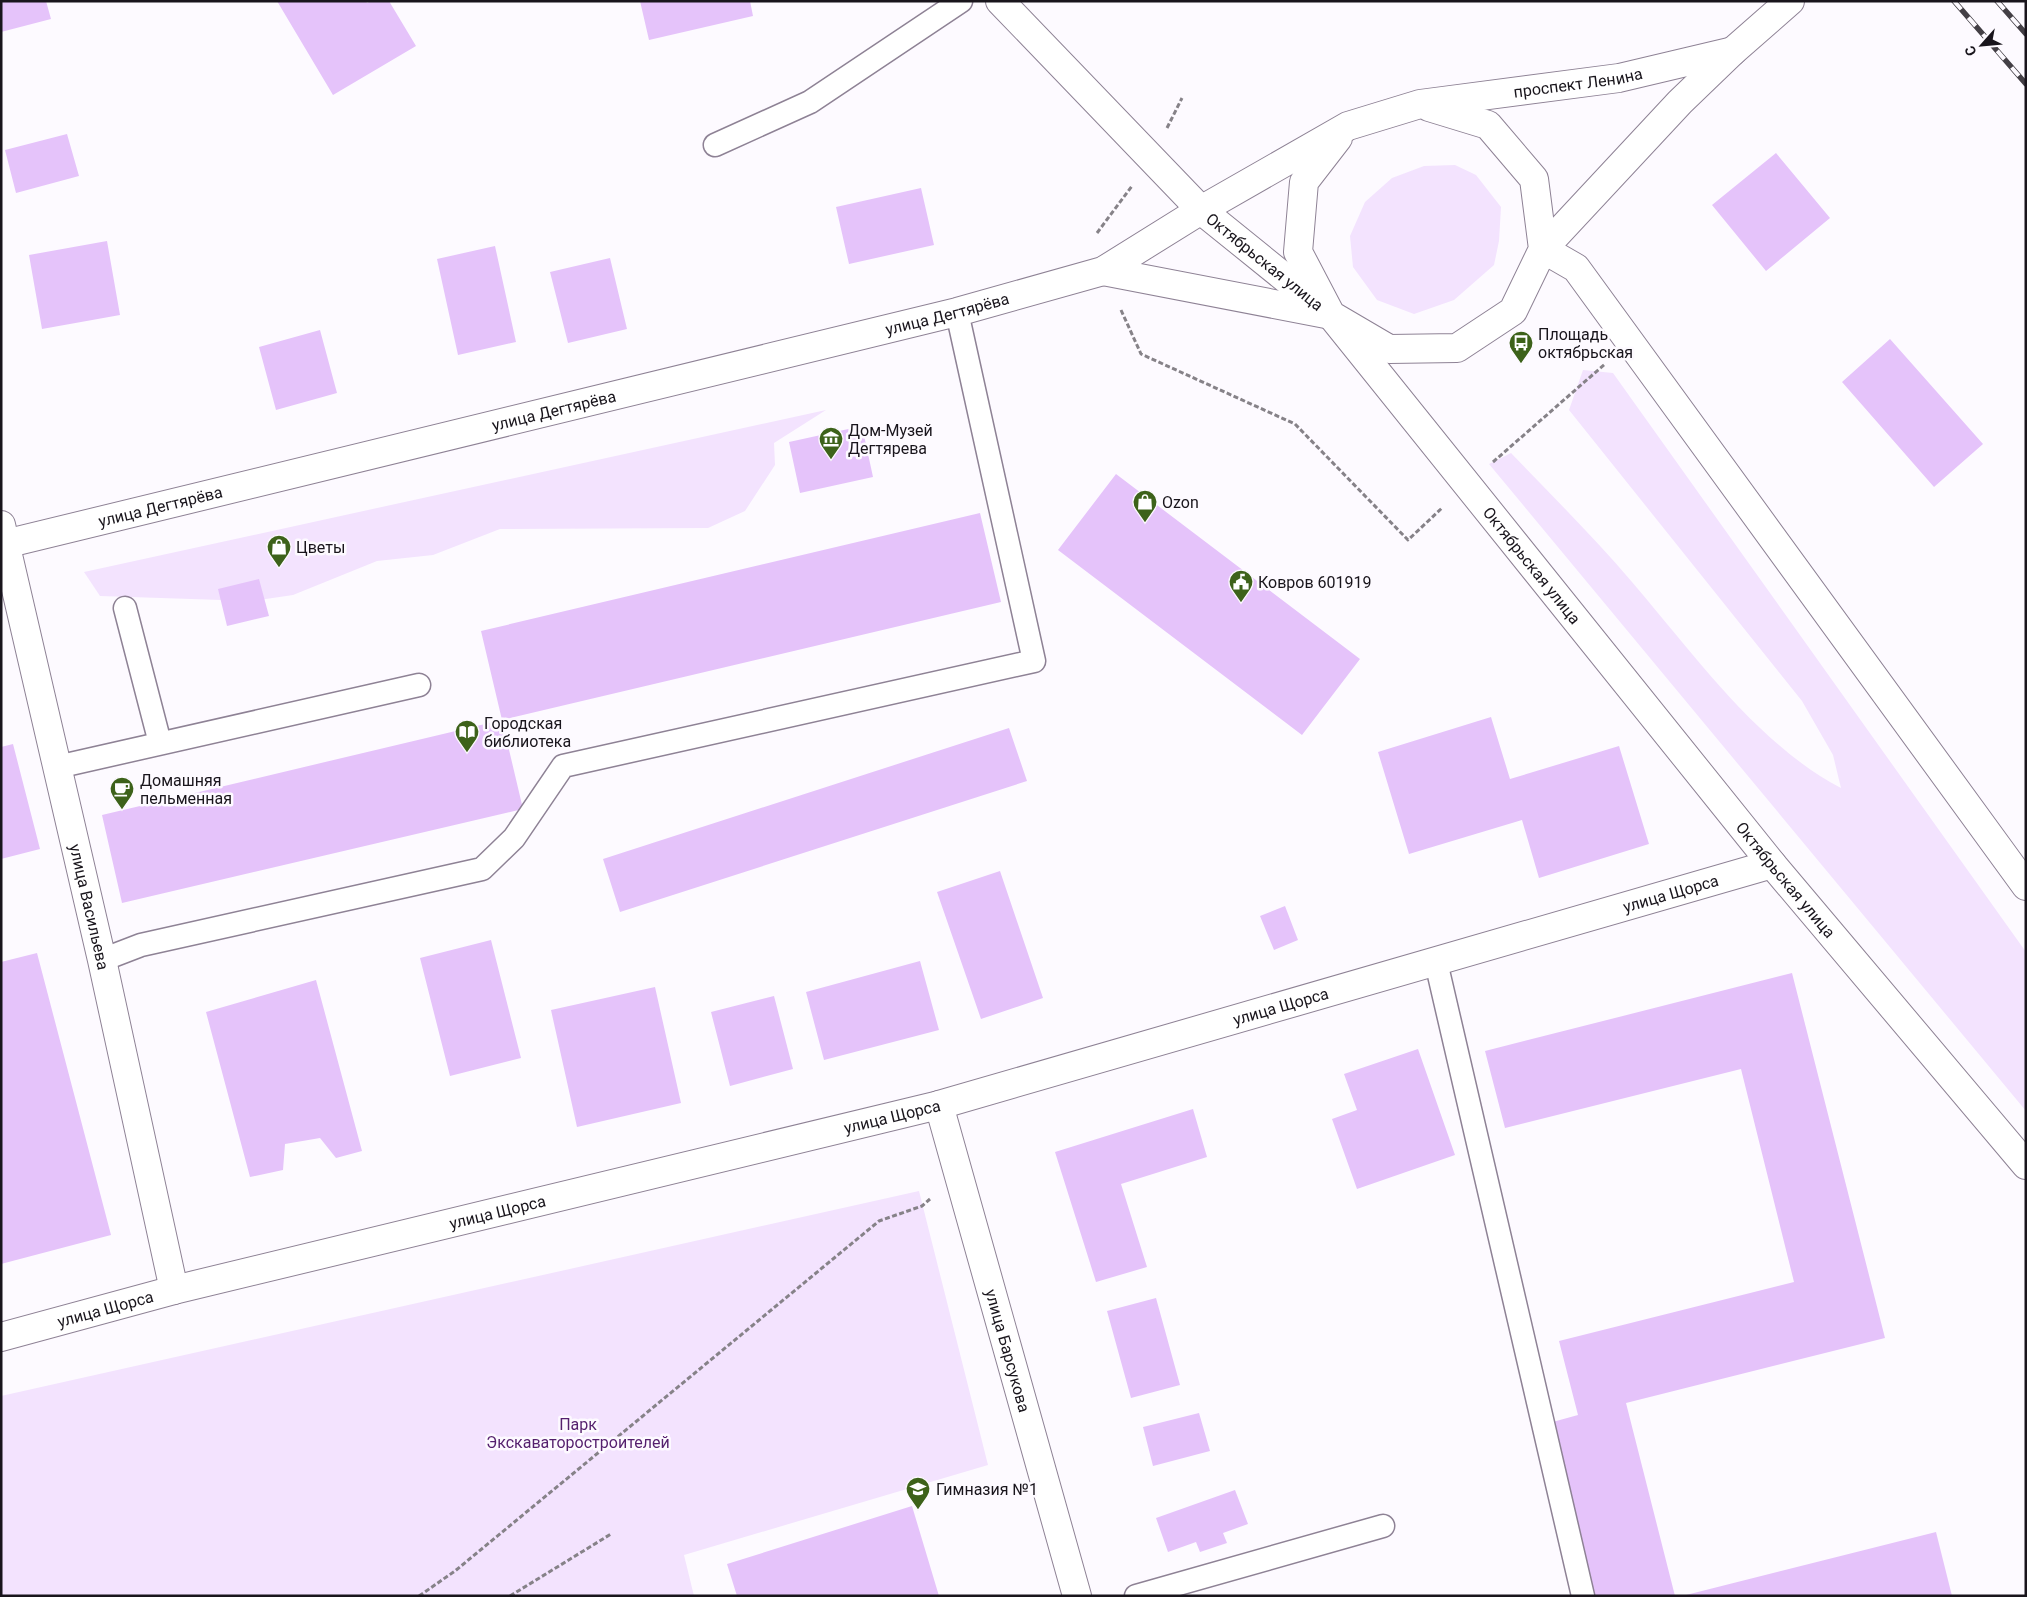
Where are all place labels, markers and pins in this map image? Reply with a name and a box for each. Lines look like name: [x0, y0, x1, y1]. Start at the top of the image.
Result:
place label: Площадь октябрьская: [1538, 325, 1633, 362]
bus stop icon: Площадь октябрьская: [1508, 330, 1534, 364]
place label: Дом-Музей Дегтярева: [848, 421, 933, 458]
museum icon: Дом-Музей Дегтярева: [818, 426, 844, 460]
shop icon: Ozon: [1132, 489, 1158, 523]
place label: Ozon: [1162, 493, 1199, 512]
shop icon: Цветы: [266, 534, 292, 568]
place label: Цветы: [296, 538, 345, 557]
public building icon: Ковров 601919: [1228, 569, 1254, 603]
place label: Ковров 601919: [1258, 573, 1372, 592]
place label: Городская библиотека: [484, 714, 571, 751]
library icon: Городская библиотека: [454, 719, 480, 753]
place label: Домашняя пельменная: [140, 771, 232, 808]
cafe icon: Домашняя пельменная: [109, 776, 135, 810]
school or university icon: Гимназия №1: [905, 1476, 931, 1510]
place label: Гимназия №1: [936, 1480, 1038, 1499]

